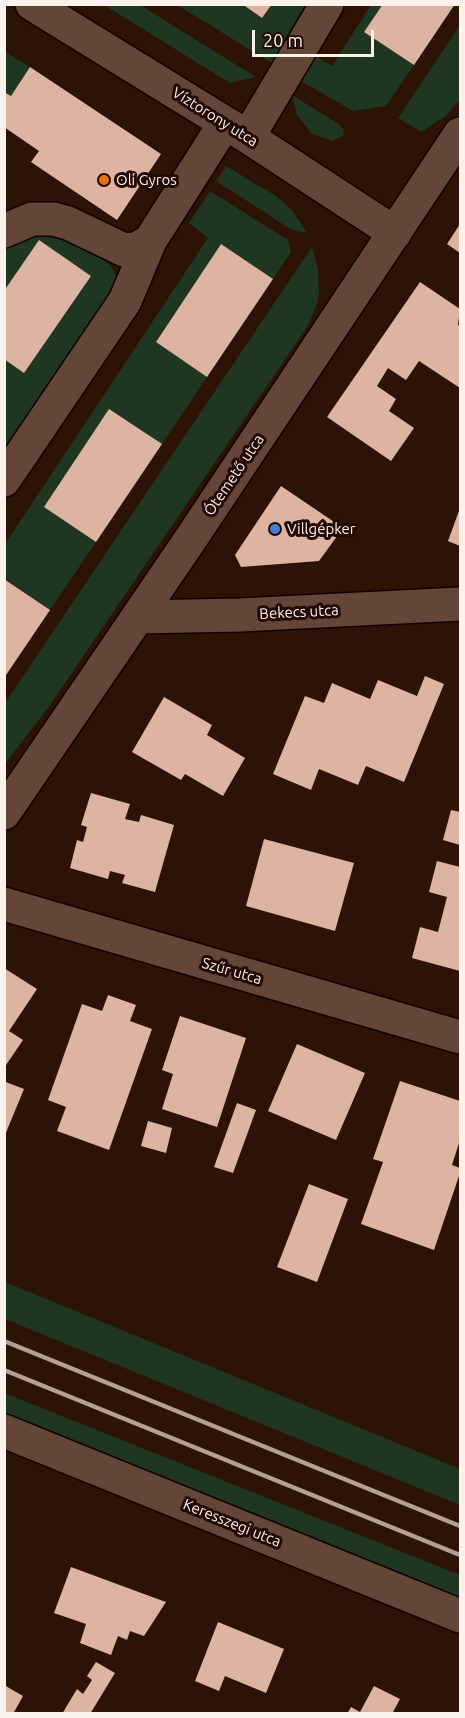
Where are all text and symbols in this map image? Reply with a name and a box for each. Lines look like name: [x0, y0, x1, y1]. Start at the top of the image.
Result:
scale bar: [255, 18, 376, 56]
text: 20 m: [263, 30, 303, 50]
street label: Víztorony utca: [169, 83, 261, 151]
place label: Oli Gyros: [116, 171, 177, 189]
marker: Oli Gyros: [97, 173, 111, 187]
street label: Ótemető utca: [200, 431, 268, 519]
place label: Villgépker: [287, 520, 355, 538]
marker: Villgépker: [268, 522, 282, 536]
street label: Bekecs utca: [259, 601, 339, 623]
street label: Szűr utca: [200, 954, 264, 988]
street label: Keresszegi utca: [180, 1495, 284, 1551]

